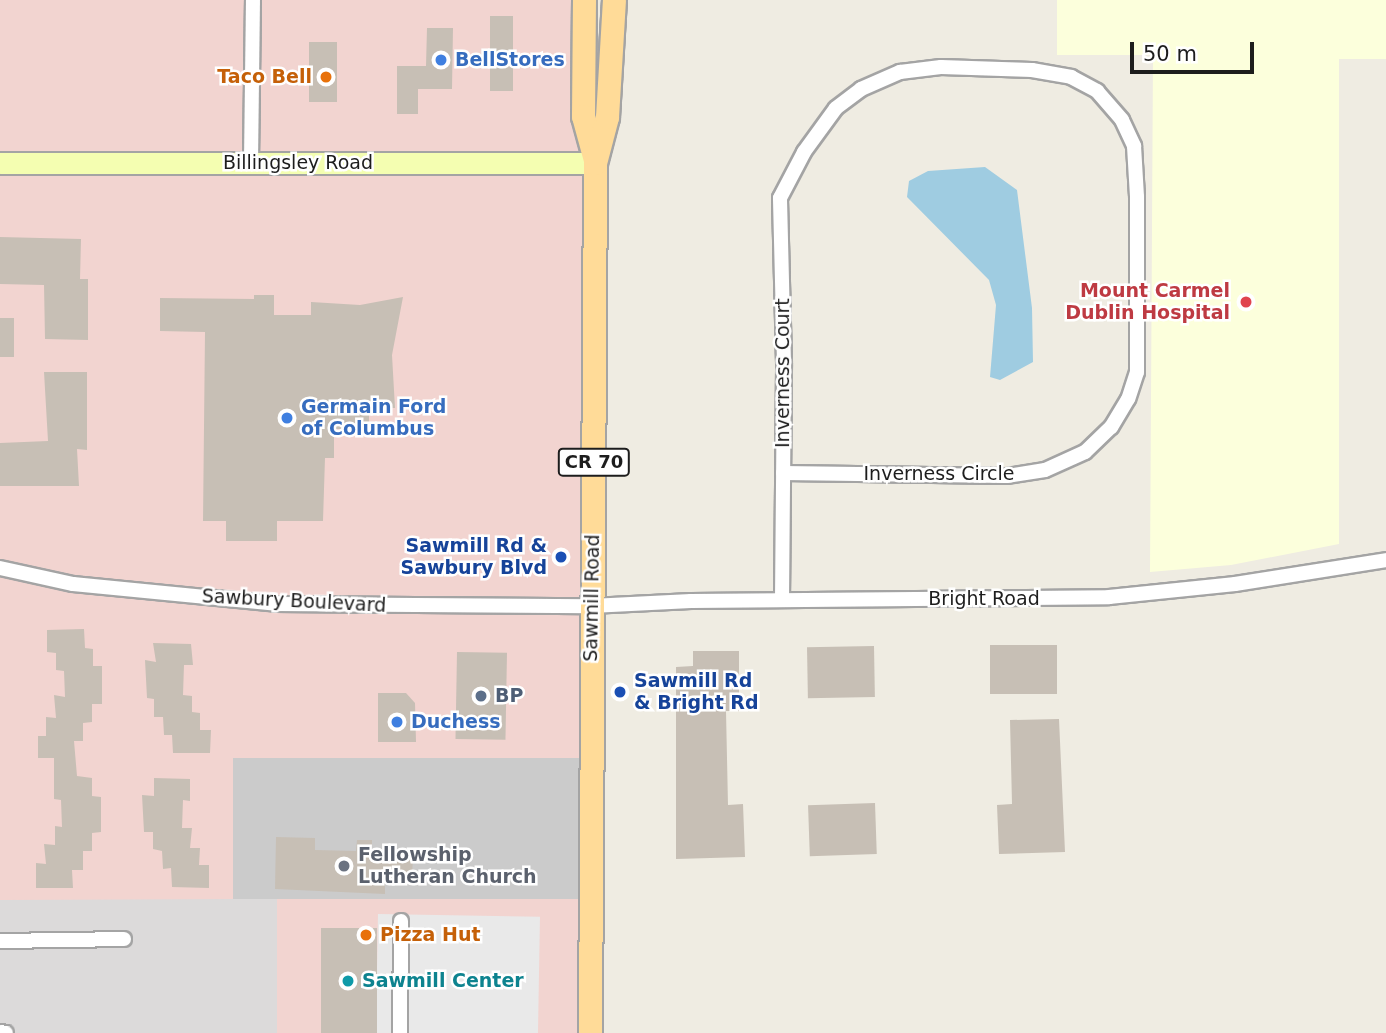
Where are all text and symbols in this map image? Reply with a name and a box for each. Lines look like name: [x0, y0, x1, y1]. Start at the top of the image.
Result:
scale bar: [1134, 28, 1258, 72]
text: 50 m: [1143, 42, 1197, 66]
place label: BellStores: [455, 49, 565, 71]
marker: BellStores: [433, 52, 449, 68]
place label: Taco Bell: [217, 66, 312, 88]
marker: Taco Bell: [318, 69, 334, 85]
street label: Billingsley Road: [223, 152, 373, 174]
place label: Mount Carmel Dublin Hospital: [1065, 280, 1230, 324]
marker: Mount Carmel Dublin Hospital: [1236, 292, 1256, 312]
street label: Inverness Court: [772, 298, 794, 448]
place label: Germain Ford of Columbus: [301, 396, 446, 440]
marker: Germain Ford of Columbus: [279, 410, 295, 426]
road number: CR 70: [557, 448, 631, 476]
street label: Inverness Circle: [864, 463, 1014, 485]
street label: Sawmill Road: [579, 534, 605, 662]
place label: Sawmill Rd & Sawbury Blvd: [400, 535, 547, 579]
marker: Sawmill Rd & Sawbury Blvd: [553, 549, 569, 565]
street label: Sawbury Boulevard: [201, 585, 387, 617]
street label: Bright Road: [928, 588, 1040, 610]
place label: Sawmill Rd & Bright Rd: [634, 670, 759, 714]
marker: Sawmill Rd & Bright Rd: [612, 684, 628, 700]
place label: BP: [495, 685, 523, 707]
marker: BP: [473, 688, 489, 704]
place label: Duchess: [411, 711, 501, 733]
marker: Duchess: [389, 714, 405, 730]
place label: Fellowship Lutheran Church: [358, 844, 537, 888]
marker: Fellowship Lutheran Church: [336, 858, 352, 874]
place label: Pizza Hut: [380, 924, 481, 946]
marker: Pizza Hut: [358, 927, 374, 943]
place label: Sawmill Center: [362, 970, 524, 992]
marker: Sawmill Center: [340, 973, 356, 989]

